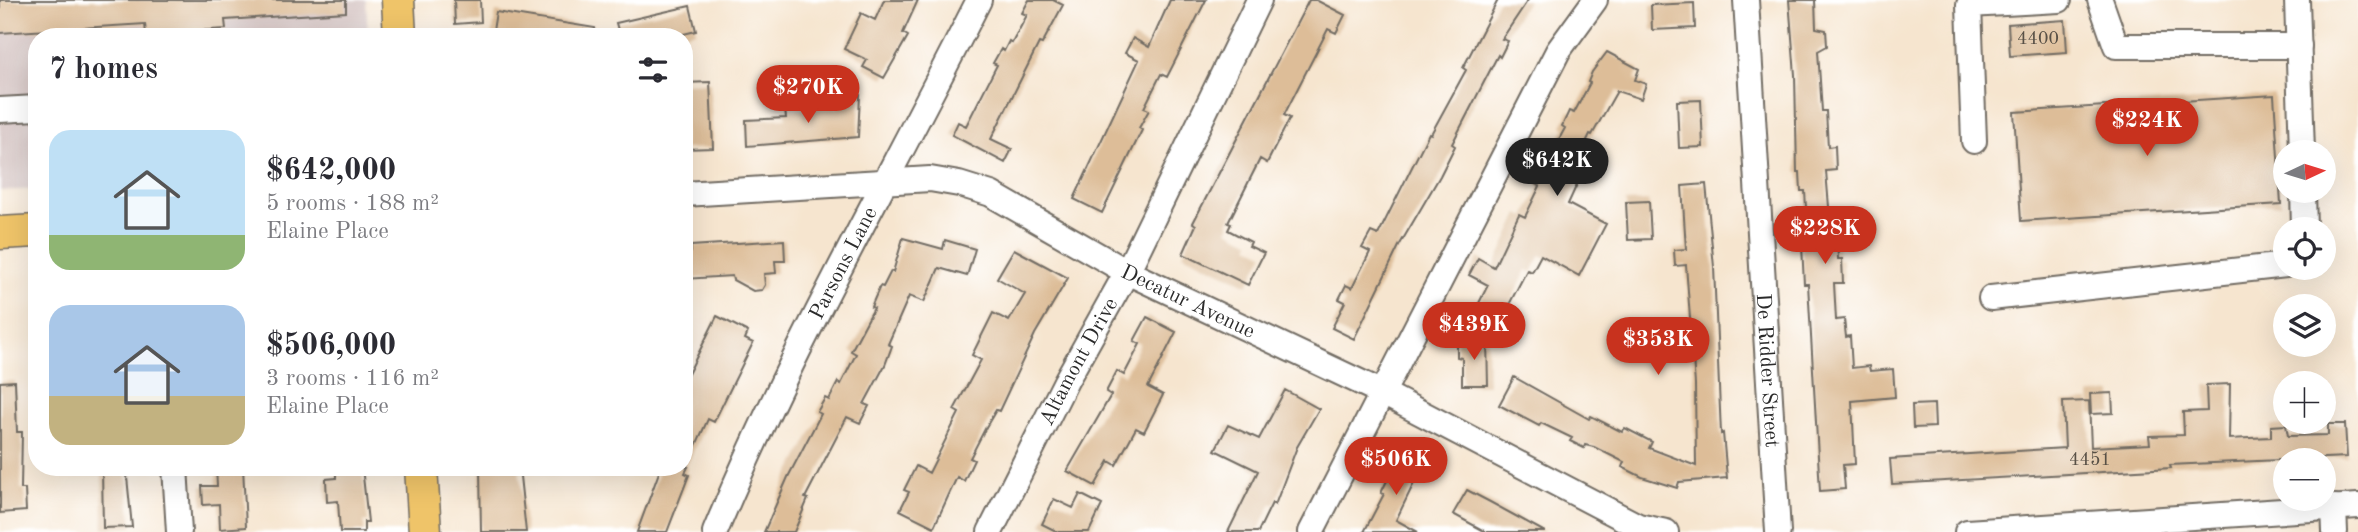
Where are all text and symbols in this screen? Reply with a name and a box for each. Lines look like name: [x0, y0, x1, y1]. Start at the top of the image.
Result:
house number: 4400: [2017, 30, 2059, 48]
icon: filters: [634, 51, 672, 89]
text: 7 homes: [49, 55, 158, 85]
pin: $270K: [759, 66, 857, 125]
text: $270K: [772, 76, 844, 99]
pin: $224K: [2098, 99, 2196, 158]
text: $224K: [2111, 109, 2183, 132]
pin: $642K: [1508, 138, 1606, 198]
north arrow: [2273, 140, 2336, 203]
map controls: [2273, 140, 2336, 511]
text: $642K: [1521, 149, 1593, 172]
text: $642,000: [266, 156, 396, 186]
icon: home: [105, 158, 189, 242]
text: 5 rooms · 188 m²: [266, 192, 439, 215]
street label: Parsons Lane: [806, 204, 882, 323]
pin: $228K: [1776, 206, 1874, 266]
text: $228K: [1789, 217, 1861, 240]
button: locate: [2273, 217, 2336, 280]
text: Elaine Place: [266, 220, 389, 243]
street label: Decatur Avenue: [1117, 262, 1258, 343]
street label: De Ridder Street: [1752, 293, 1782, 448]
button: layers: [2273, 294, 2336, 357]
street label: Altamont Drive: [1036, 295, 1122, 429]
pin: $439K: [1425, 302, 1523, 362]
text: $439K: [1438, 313, 1510, 336]
pin: $353K: [1609, 318, 1707, 377]
text: $353K: [1622, 328, 1694, 351]
text: $506,000: [266, 331, 396, 361]
icon: home: [105, 333, 189, 417]
text: 3 rooms · 116 m²: [266, 367, 439, 390]
button: +: [2273, 371, 2336, 434]
text: Elaine Place: [266, 395, 389, 418]
pin: $506K: [1347, 438, 1445, 497]
text: $506K: [1360, 448, 1432, 471]
button: −: [2273, 448, 2336, 511]
house number: 4451: [2069, 451, 2111, 469]

